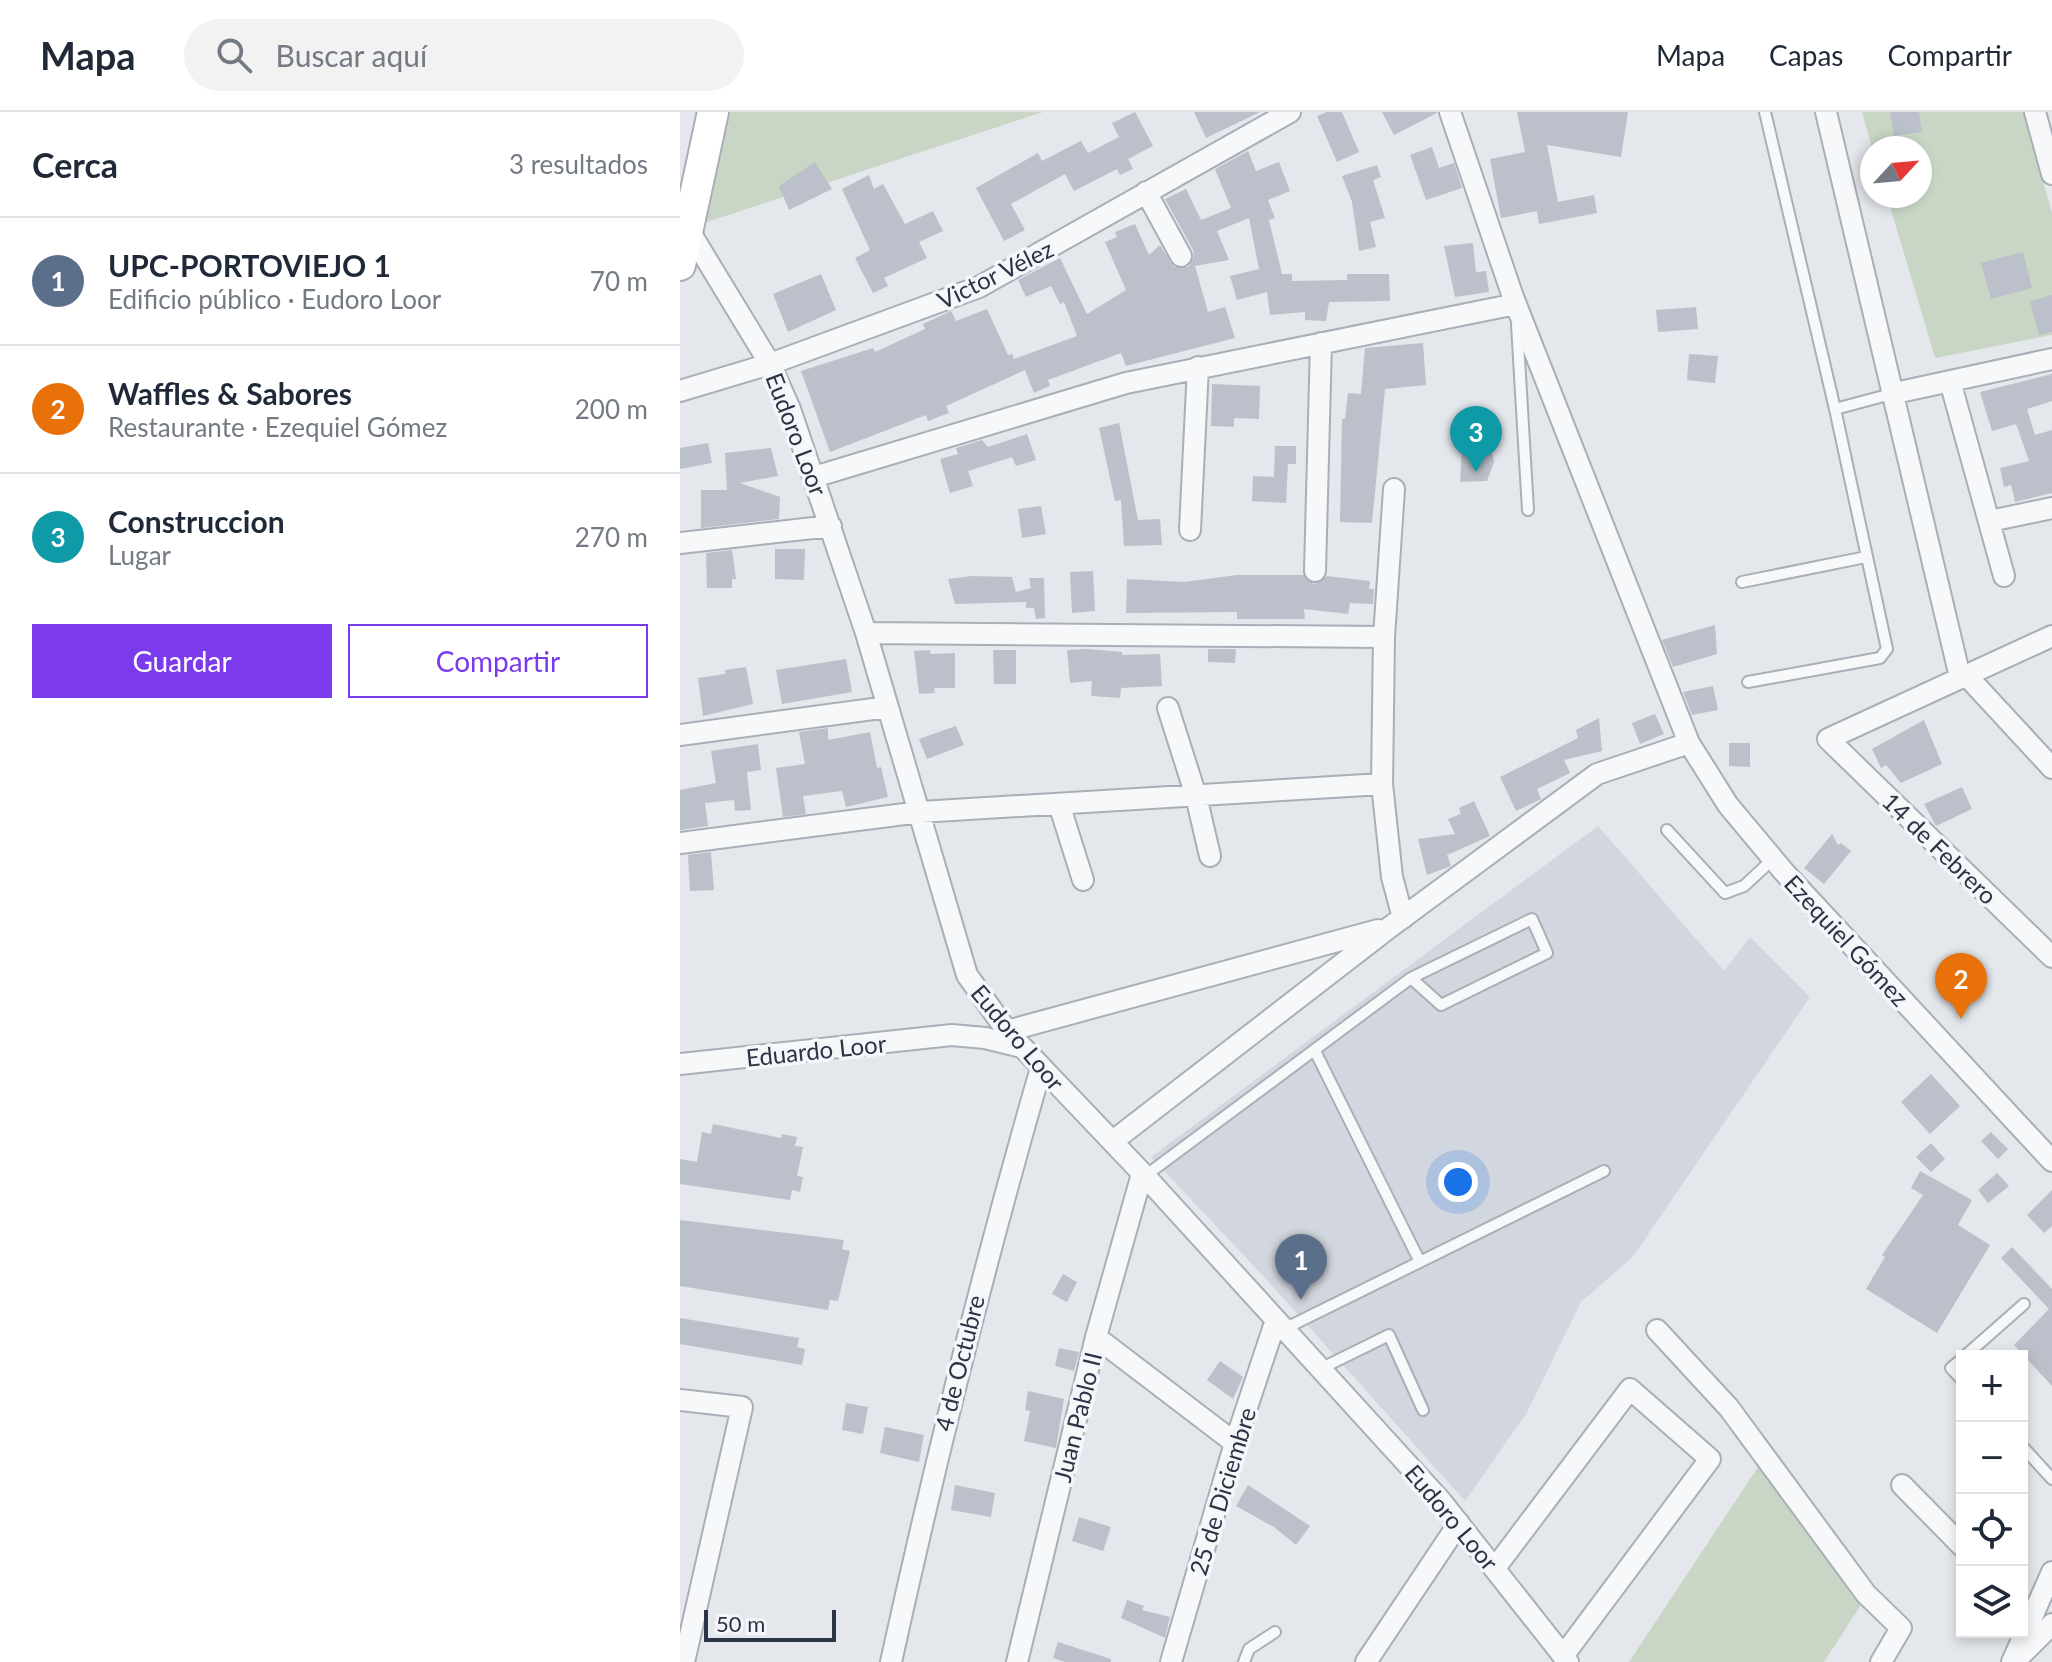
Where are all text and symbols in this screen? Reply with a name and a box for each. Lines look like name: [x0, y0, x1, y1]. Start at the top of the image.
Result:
search box: [184, 19, 744, 91]
text: Mapa: [40, 32, 136, 78]
icon: search: [212, 33, 256, 77]
text: Buscar aquí: [276, 37, 427, 73]
text: Mapa: [1656, 38, 1725, 72]
text: Capas: [1769, 38, 1843, 72]
text: Compartir: [1887, 38, 2012, 72]
north arrow: [1860, 136, 1932, 208]
text: Cerca: [32, 144, 118, 185]
text: 3 resultados: [509, 148, 648, 180]
street label: Victor Vélez: [932, 233, 1058, 315]
text: UPC-PORTOVIEJO 1: [108, 247, 391, 283]
text: 1: [50, 265, 66, 297]
text: 70 m: [590, 265, 648, 297]
text: Edificio público · Eudoro Loor: [108, 283, 441, 315]
street label: Eudoro Loor: [760, 369, 834, 500]
text: Waffles & Sabores: [108, 375, 352, 411]
text: 2: [50, 393, 66, 425]
text: 200 m: [575, 393, 648, 425]
pin: 3: [1450, 406, 1502, 472]
text: Restaurante · Ezequiel Gómez: [108, 411, 447, 443]
text: Construccion: [108, 503, 285, 539]
text: 3: [50, 521, 66, 553]
text: 270 m: [575, 521, 648, 553]
text: Lugar: [108, 539, 171, 571]
button: Guardar: [32, 624, 332, 698]
button: Compartir: [348, 624, 648, 698]
street label: 14 de Febrero: [1877, 786, 2003, 910]
street label: Ezequiel Gómez: [1779, 869, 1915, 1012]
pin: 2: [1935, 953, 1987, 1019]
street label: Eudoro Loor: [965, 978, 1071, 1096]
street label: Eduardo Loor: [744, 1028, 888, 1072]
your location: [1438, 1162, 1478, 1202]
pin: 1: [1275, 1234, 1327, 1300]
street label: 4 de Octubre: [928, 1292, 990, 1434]
street label: Juan Pablo II: [1047, 1349, 1107, 1485]
map controls: [1956, 1350, 2028, 1638]
button: +: [1956, 1350, 2028, 1422]
street label: 25 de Diciembre: [1183, 1404, 1261, 1578]
button: −: [1956, 1422, 2028, 1494]
street label: Eudoro Loor: [1399, 1458, 1505, 1576]
button: locate: [1956, 1494, 2028, 1566]
button: layers: [1956, 1566, 2028, 1638]
scale bar: [704, 1606, 836, 1642]
text: 50 m: [716, 1610, 765, 1637]

